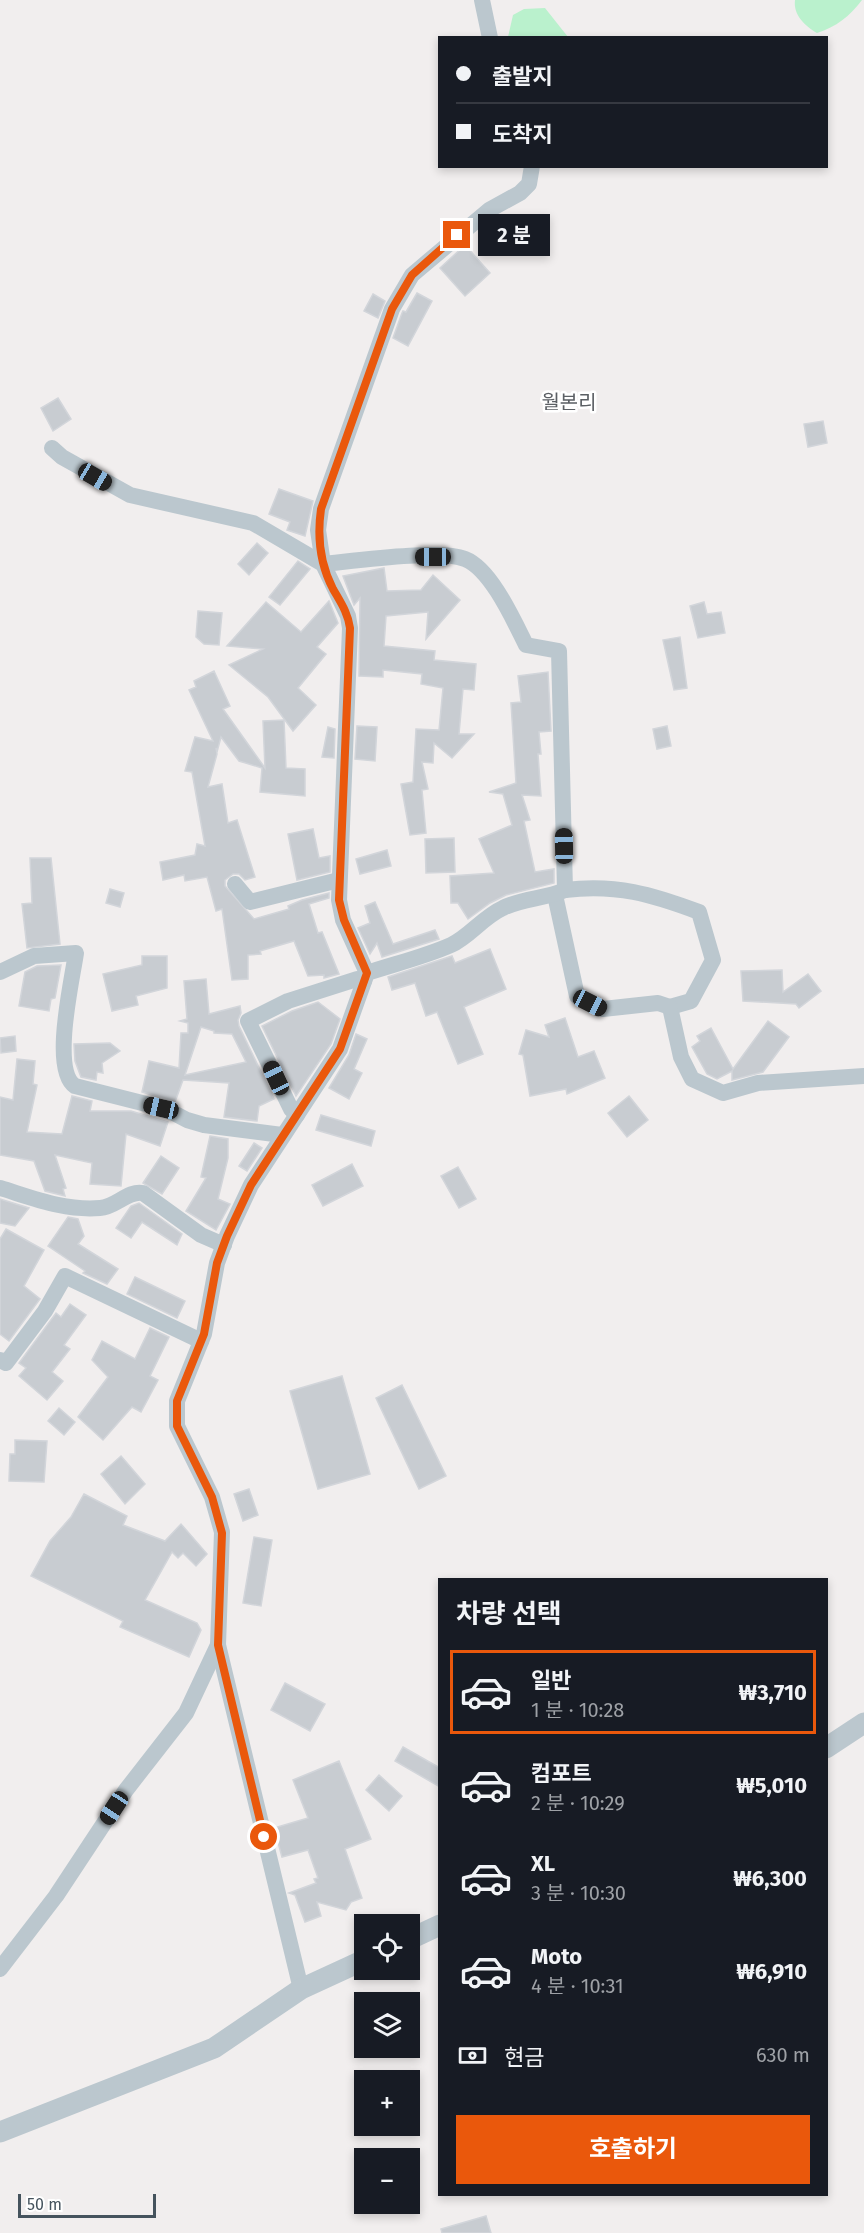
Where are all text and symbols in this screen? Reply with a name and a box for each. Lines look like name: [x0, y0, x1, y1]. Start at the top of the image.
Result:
text: 출발지: [492, 63, 553, 90]
text: 도착지: [492, 121, 553, 148]
callout: 2 분: [478, 214, 550, 256]
route end: [443, 221, 470, 248]
text: 2 분: [497, 223, 531, 247]
district label: 월본리: [541, 390, 597, 414]
car: [75, 460, 115, 494]
car: [415, 548, 451, 566]
car: [555, 828, 573, 864]
car: [570, 987, 610, 1019]
car: [260, 1058, 292, 1098]
car: [141, 1095, 181, 1121]
text: 차량 선택: [456, 1598, 562, 1630]
icon: car: [459, 1665, 513, 1719]
text: 일반: [531, 1667, 571, 1694]
text: ₩3,710: [739, 1679, 807, 1706]
text: 1 분 · 10:28: [531, 1698, 624, 1722]
icon: car: [459, 1758, 513, 1812]
text: 컴포트: [531, 1760, 592, 1787]
text: ₩5,010: [736, 1772, 807, 1799]
car: [97, 1788, 131, 1828]
text: 2 분 · 10:29: [531, 1791, 625, 1815]
route start: [250, 1823, 277, 1850]
text: XL: [531, 1850, 555, 1877]
icon: car: [459, 1851, 513, 1905]
text: ₩6,300: [733, 1865, 807, 1892]
text: 3 분 · 10:30: [531, 1881, 626, 1905]
map controls: [354, 1914, 420, 2214]
button: locate: [354, 1914, 420, 1980]
text: Moto: [531, 1943, 582, 1970]
icon: car: [459, 1944, 513, 1998]
text: ₩6,910: [736, 1958, 807, 1985]
text: 4 분 · 10:31: [531, 1974, 624, 1998]
button: layers: [354, 1992, 420, 2058]
icon: cash: [456, 2039, 489, 2072]
text: 630 m: [756, 2043, 810, 2067]
text: 현금: [504, 2044, 544, 2071]
button: +: [354, 2070, 420, 2136]
button: 호출하기: [456, 2115, 810, 2184]
button: −: [354, 2148, 420, 2214]
scale bar: [18, 2191, 156, 2218]
text: 50 m: [27, 2195, 62, 2214]

